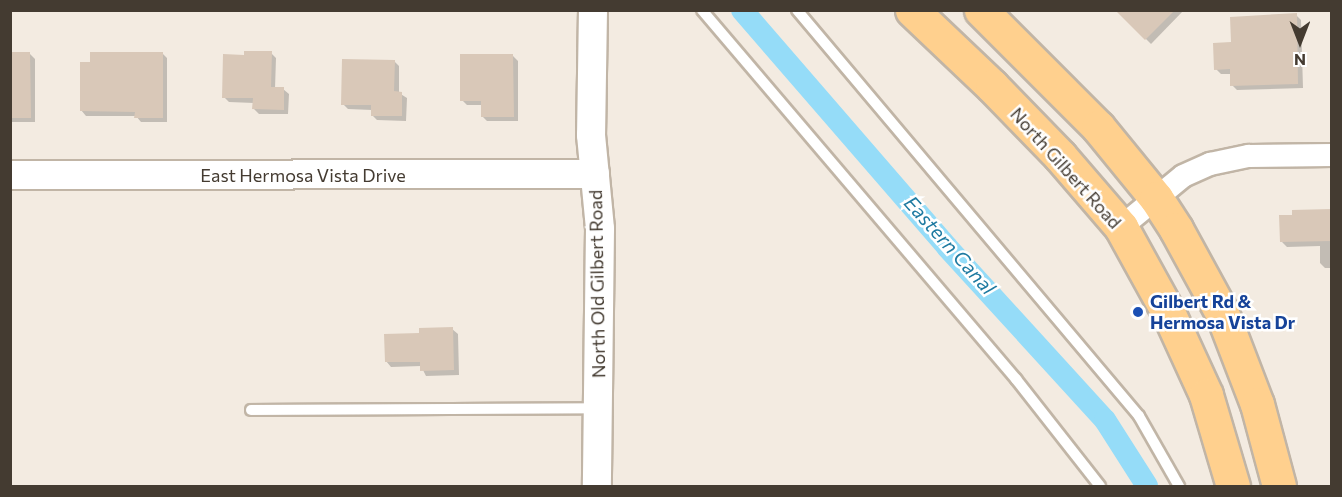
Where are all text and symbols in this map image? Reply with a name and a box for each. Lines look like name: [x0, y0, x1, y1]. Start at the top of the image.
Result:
north arrow: [1270, 12, 1330, 72]
text: N: [1294, 51, 1306, 70]
street label: North Gilbert Road: [1006, 103, 1126, 233]
street label: East Hermosa Vista Drive: [200, 164, 406, 186]
street label: North Old Gilbert Road: [585, 190, 609, 378]
water label: Eastern Canal: [899, 191, 1001, 299]
place label: Gilbert Rd & Hermosa Vista Dr: [1150, 291, 1295, 334]
marker: Gilbert Rd & Hermosa Vista Dr: [1131, 305, 1145, 319]

